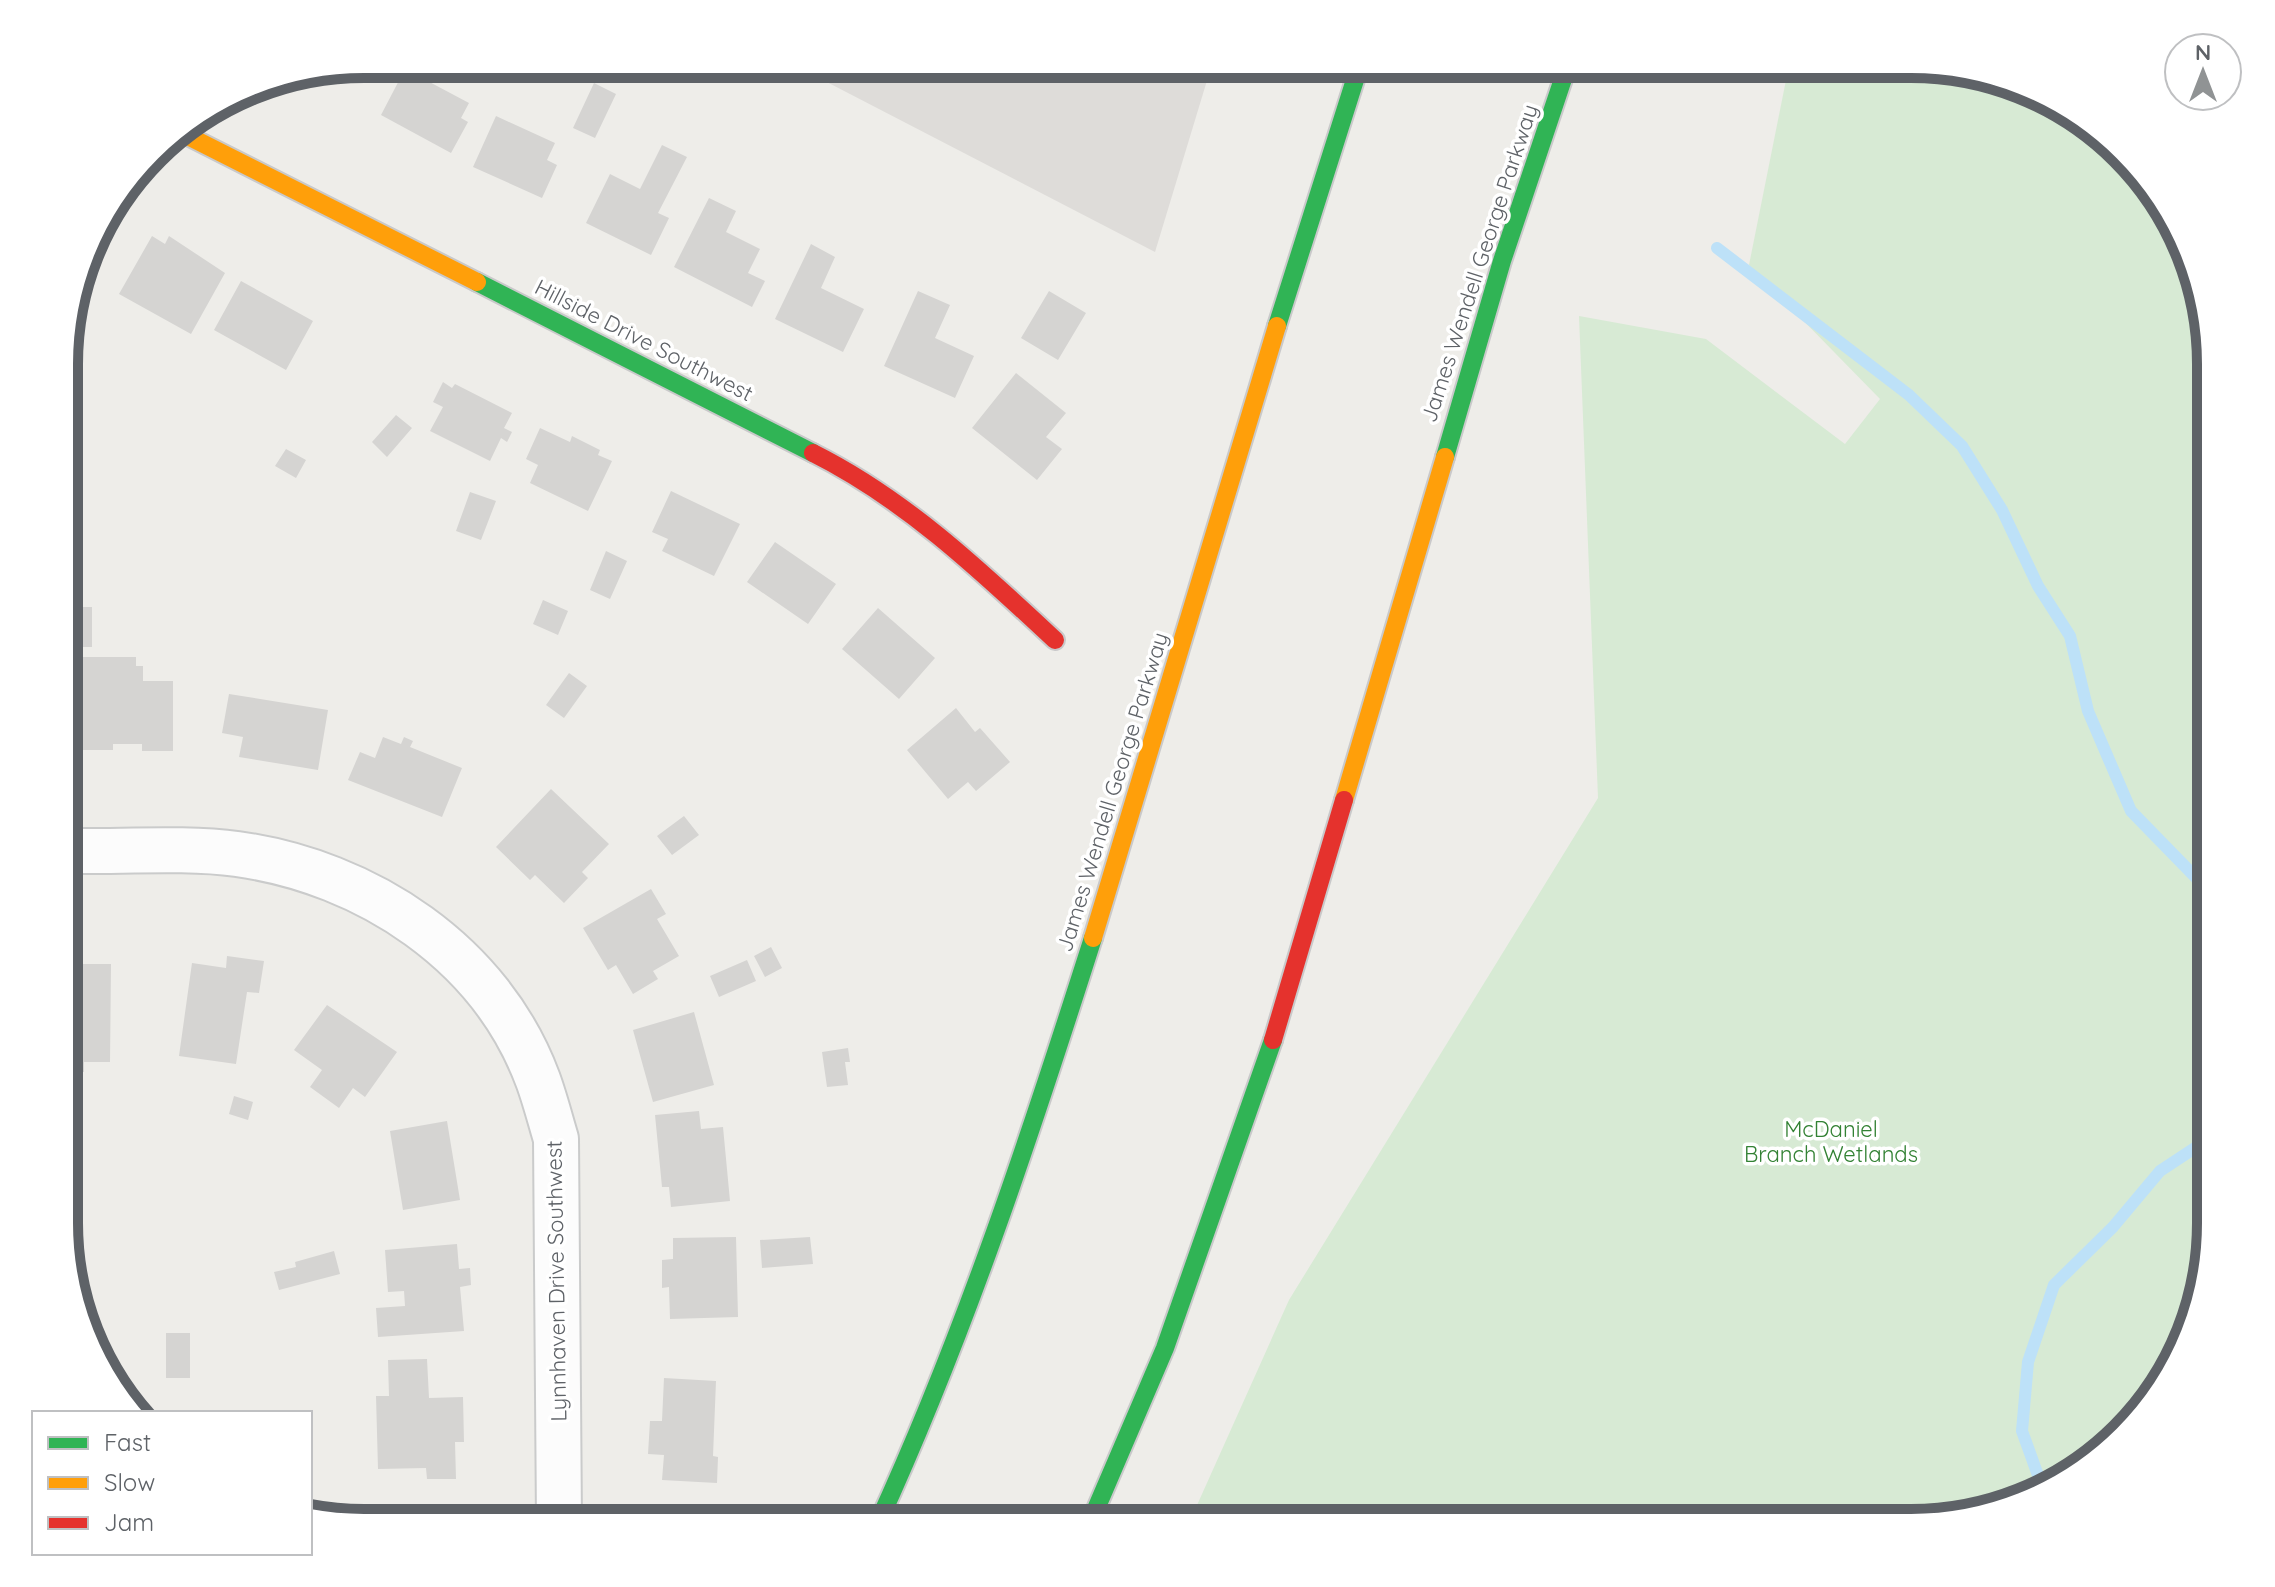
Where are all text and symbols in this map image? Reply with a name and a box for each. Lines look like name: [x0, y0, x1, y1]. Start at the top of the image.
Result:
north arrow: [2163, 32, 2243, 112]
text: N: [2195, 38, 2211, 66]
street label: James Wendell George Parkway: [1414, 101, 1544, 425]
street label: Hillside Drive Southwest: [530, 273, 758, 407]
street label: James Wendell George Parkway: [1050, 629, 1174, 955]
park label: McDaniel Branch Wetlands: [1744, 1115, 1918, 1168]
street label: Lynnhaven Drive Southwest: [540, 1140, 572, 1422]
legend: [32, 1411, 312, 1555]
text: Fast: [104, 1427, 151, 1457]
text: Slow: [104, 1467, 155, 1497]
text: Jam: [104, 1507, 154, 1537]

